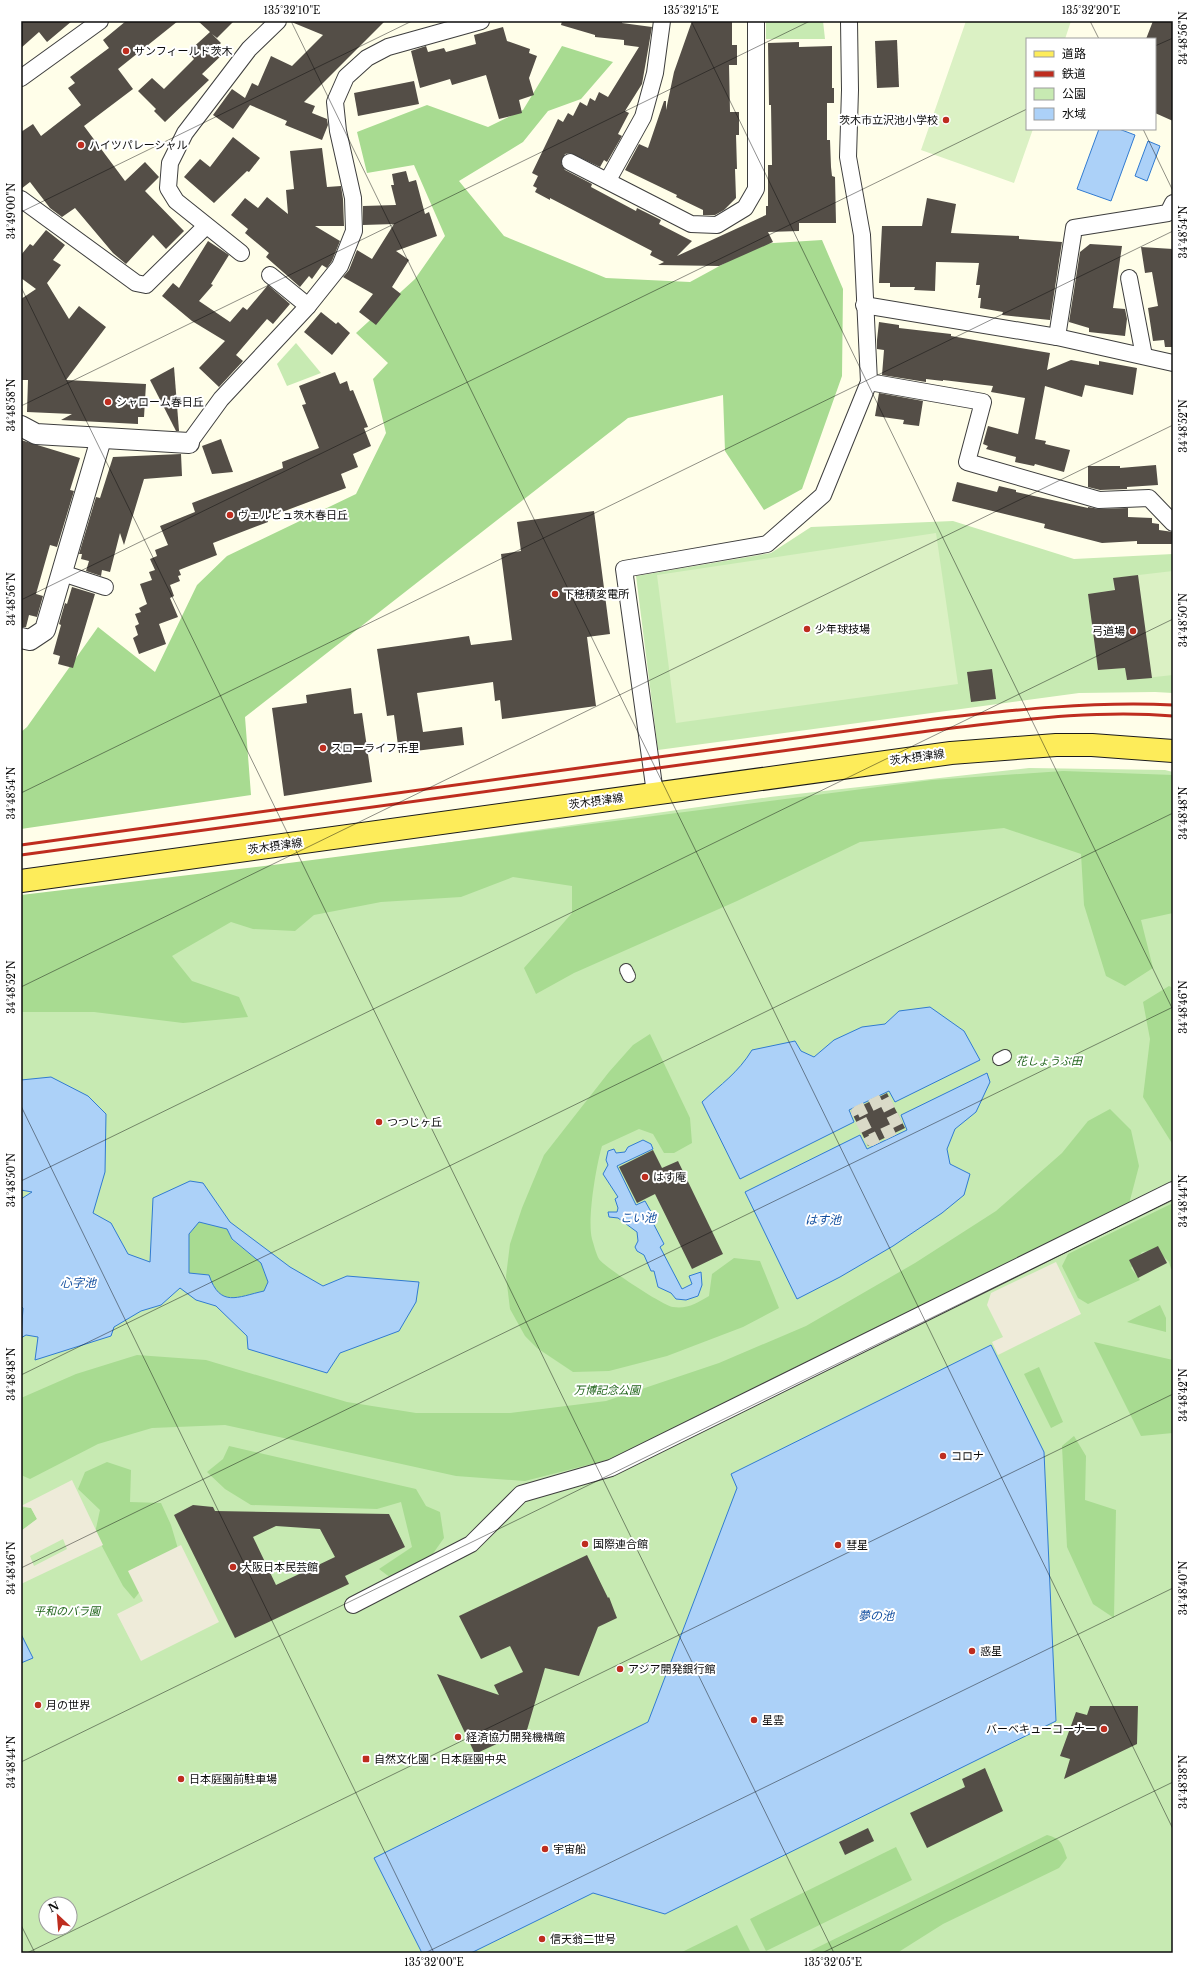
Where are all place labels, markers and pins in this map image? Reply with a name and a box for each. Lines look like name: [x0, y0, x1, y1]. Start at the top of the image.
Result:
place label: サンフィールド茨木: [134, 44, 232, 58]
marker: サンフィールド茨木: [121, 46, 131, 56]
place label: 茨木市立沢池小学校: [839, 113, 938, 127]
marker: 茨木市立沢池小学校: [941, 115, 951, 125]
place label: ハイツパレーシャル: [89, 138, 188, 152]
marker: ハイツパレーシャル: [76, 140, 86, 150]
place label: シャローム春日丘: [116, 395, 204, 409]
marker: シャローム春日丘: [103, 397, 113, 407]
place label: ヴェルビュ茨木春日丘: [238, 508, 348, 522]
marker: ヴェルビュ茨木春日丘: [225, 510, 235, 520]
place label: 下穂積変電所: [563, 587, 630, 601]
marker: 下穂積変電所: [550, 589, 560, 599]
place label: 少年球技場: [815, 622, 870, 636]
marker: 少年球技場: [802, 624, 812, 634]
place label: 弓道場: [1092, 624, 1125, 638]
marker: 弓道場: [1128, 626, 1138, 636]
place label: スローライフ千里: [331, 741, 419, 755]
marker: スローライフ千里: [318, 743, 328, 753]
place label: つつじヶ丘: [387, 1115, 442, 1129]
marker: つつじヶ丘: [374, 1117, 384, 1127]
place label: はす庵: [653, 1170, 686, 1184]
marker: はす庵: [640, 1172, 650, 1182]
place label: コロナ: [951, 1449, 984, 1463]
marker: コロナ: [938, 1451, 948, 1461]
place label: 国際連合館: [593, 1537, 648, 1551]
place label: 彗星: [846, 1538, 868, 1552]
marker: 国際連合館: [580, 1539, 590, 1549]
marker: 彗星: [833, 1540, 843, 1550]
place label: 大阪日本民芸館: [241, 1560, 318, 1574]
marker: 大阪日本民芸館: [228, 1562, 238, 1572]
place label: 惑星: [980, 1644, 1002, 1658]
marker: 惑星: [967, 1646, 977, 1656]
place label: アジア開発銀行館: [628, 1662, 716, 1676]
marker: アジア開発銀行館: [615, 1664, 625, 1674]
place label: 月の世界: [46, 1698, 91, 1712]
marker: 月の世界: [33, 1700, 43, 1710]
place label: 星雲: [762, 1713, 784, 1727]
marker: 星雲: [749, 1715, 759, 1725]
place label: バーベキューコーナー: [986, 1722, 1096, 1736]
marker: バーベキューコーナー: [1099, 1724, 1109, 1734]
place label: 経済協力開発機構館: [466, 1730, 565, 1744]
marker: 経済協力開発機構館: [453, 1732, 463, 1742]
place label: 自然文化園・日本庭園中央: [374, 1752, 507, 1766]
marker: 自然文化園・日本庭園中央: [361, 1754, 371, 1764]
place label: 日本庭園前駐車場: [189, 1772, 277, 1786]
marker: 日本庭園前駐車場: [176, 1774, 186, 1784]
place label: 宇宙船: [553, 1842, 586, 1856]
marker: 宇宙船: [540, 1844, 550, 1854]
place label: 信天翁二世号: [550, 1932, 616, 1946]
marker: 信天翁二世号: [537, 1934, 547, 1944]

